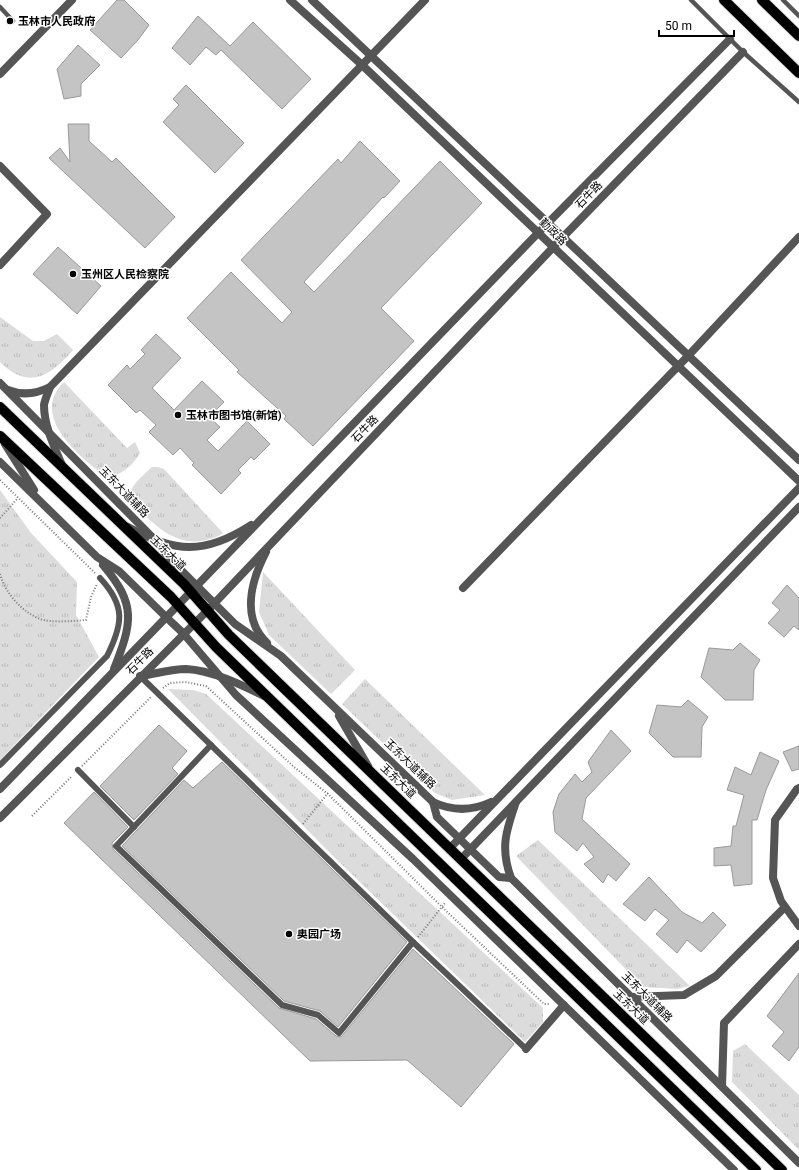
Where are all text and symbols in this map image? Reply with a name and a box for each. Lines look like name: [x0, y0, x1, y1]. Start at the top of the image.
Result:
scale bar: [659, 12, 734, 38]
place label: 玉林市人民政府: [18, 15, 95, 28]
marker: 玉林市人民政府: [5, 16, 15, 26]
text: 50 m: [665, 19, 692, 33]
street label: 石牛路: [573, 179, 605, 211]
street label: 勤政路: [537, 216, 569, 248]
place label: 玉州区人民检察院: [81, 268, 169, 281]
marker: 玉州区人民检察院: [68, 269, 78, 279]
place label: 玉林市图书馆(新馆): [186, 409, 282, 422]
marker: 玉林市图书馆(新馆): [173, 410, 183, 420]
street label: 石牛路: [349, 413, 381, 445]
street label: 玉东大道辅路: [96, 464, 152, 520]
street label: 玉东大道: [148, 533, 188, 573]
street label: 石牛路: [124, 645, 156, 677]
street label: 玉东大道辅路: [382, 736, 438, 792]
street label: 玉东大道: [378, 761, 418, 801]
place label: 奥园广场: [297, 928, 341, 941]
marker: 奥园广场: [284, 929, 294, 939]
street label: 玉东大道辅路: [619, 969, 675, 1025]
street label: 玉东大道: [611, 987, 651, 1027]

